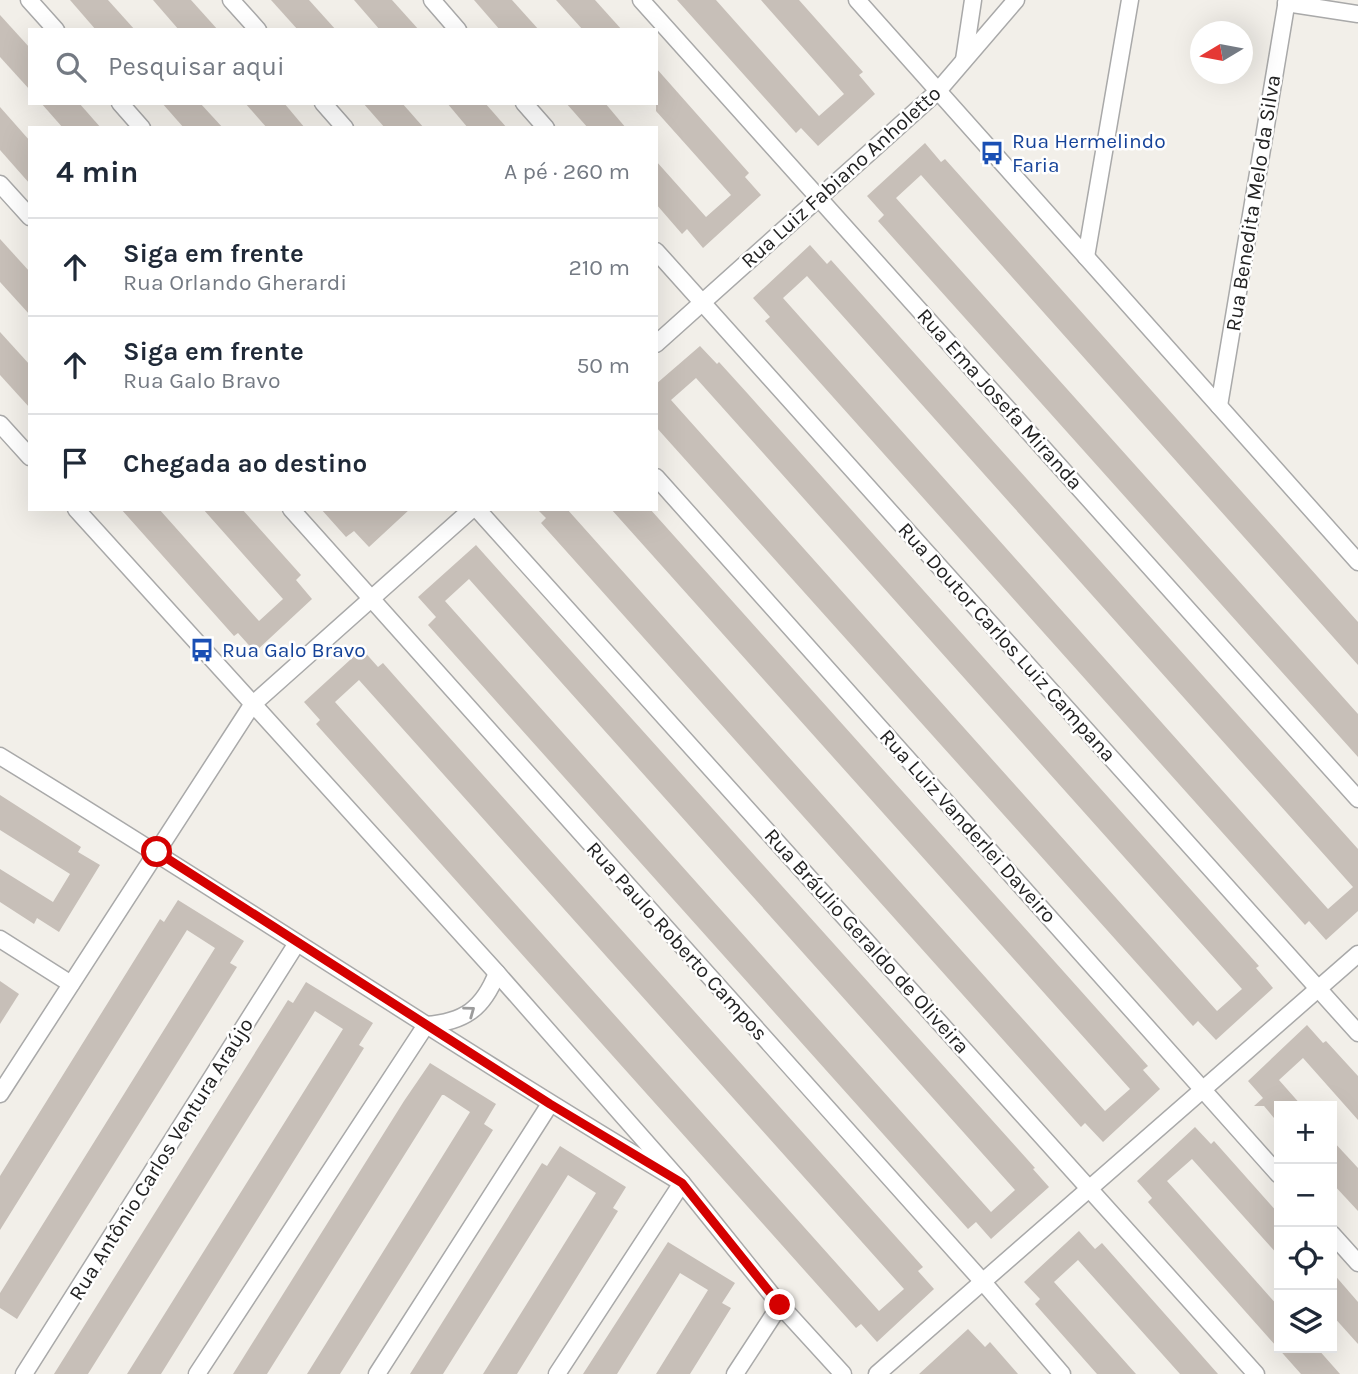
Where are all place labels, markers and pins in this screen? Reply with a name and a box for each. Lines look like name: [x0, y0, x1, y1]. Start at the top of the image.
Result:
place label: Rua Hermelindo Faria: [1012, 129, 1166, 177]
bus stop icon: Rua Hermelindo Faria: [978, 139, 1006, 167]
bus stop icon: Rua Galo Bravo: [188, 636, 216, 664]
place label: Rua Galo Bravo: [222, 638, 366, 662]

